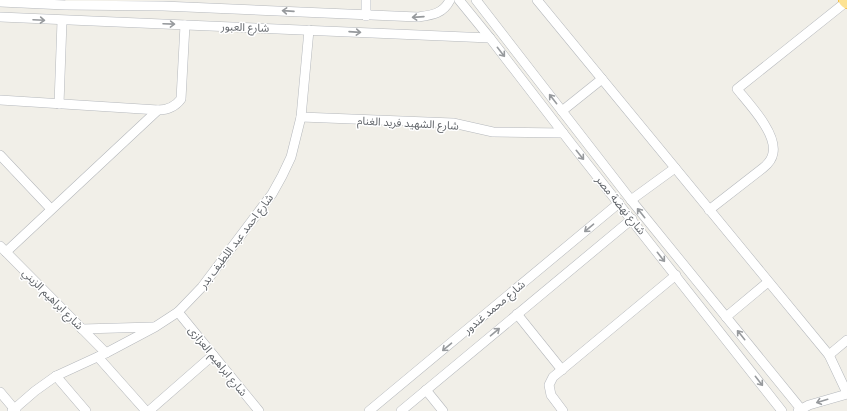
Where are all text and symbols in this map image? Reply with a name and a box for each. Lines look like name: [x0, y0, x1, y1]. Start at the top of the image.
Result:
one-way arrow: [282, 8, 295, 15]
one-way arrow: [412, 13, 425, 20]
one-way arrow: [32, 16, 45, 23]
street label: شارع العبور: [219, 19, 270, 36]
one-way arrow: [162, 21, 175, 28]
one-way arrow: [348, 28, 361, 35]
one-way arrow: [497, 47, 505, 58]
one-way arrow: [548, 94, 557, 105]
street label: شارع الشهيد فريد الغنام: [357, 113, 460, 134]
one-way arrow: [576, 149, 585, 160]
street label: شارع نهضة مصر: [592, 172, 649, 238]
street label: شارع احمد عبد اللطيف بدر: [195, 191, 277, 292]
one-way arrow: [637, 207, 646, 218]
one-way arrow: [584, 224, 595, 232]
one-way arrow: [657, 251, 666, 262]
street label: شارع ابراهيم الزيني: [18, 266, 87, 335]
street label: شارع محمد غندور: [460, 277, 529, 338]
street label: شارع ابراهيم العزازى: [184, 323, 251, 400]
one-way arrow: [490, 328, 501, 337]
one-way arrow: [737, 330, 746, 341]
one-way arrow: [441, 343, 452, 351]
one-way arrow: [754, 375, 763, 386]
one-way arrow: [816, 398, 829, 405]

